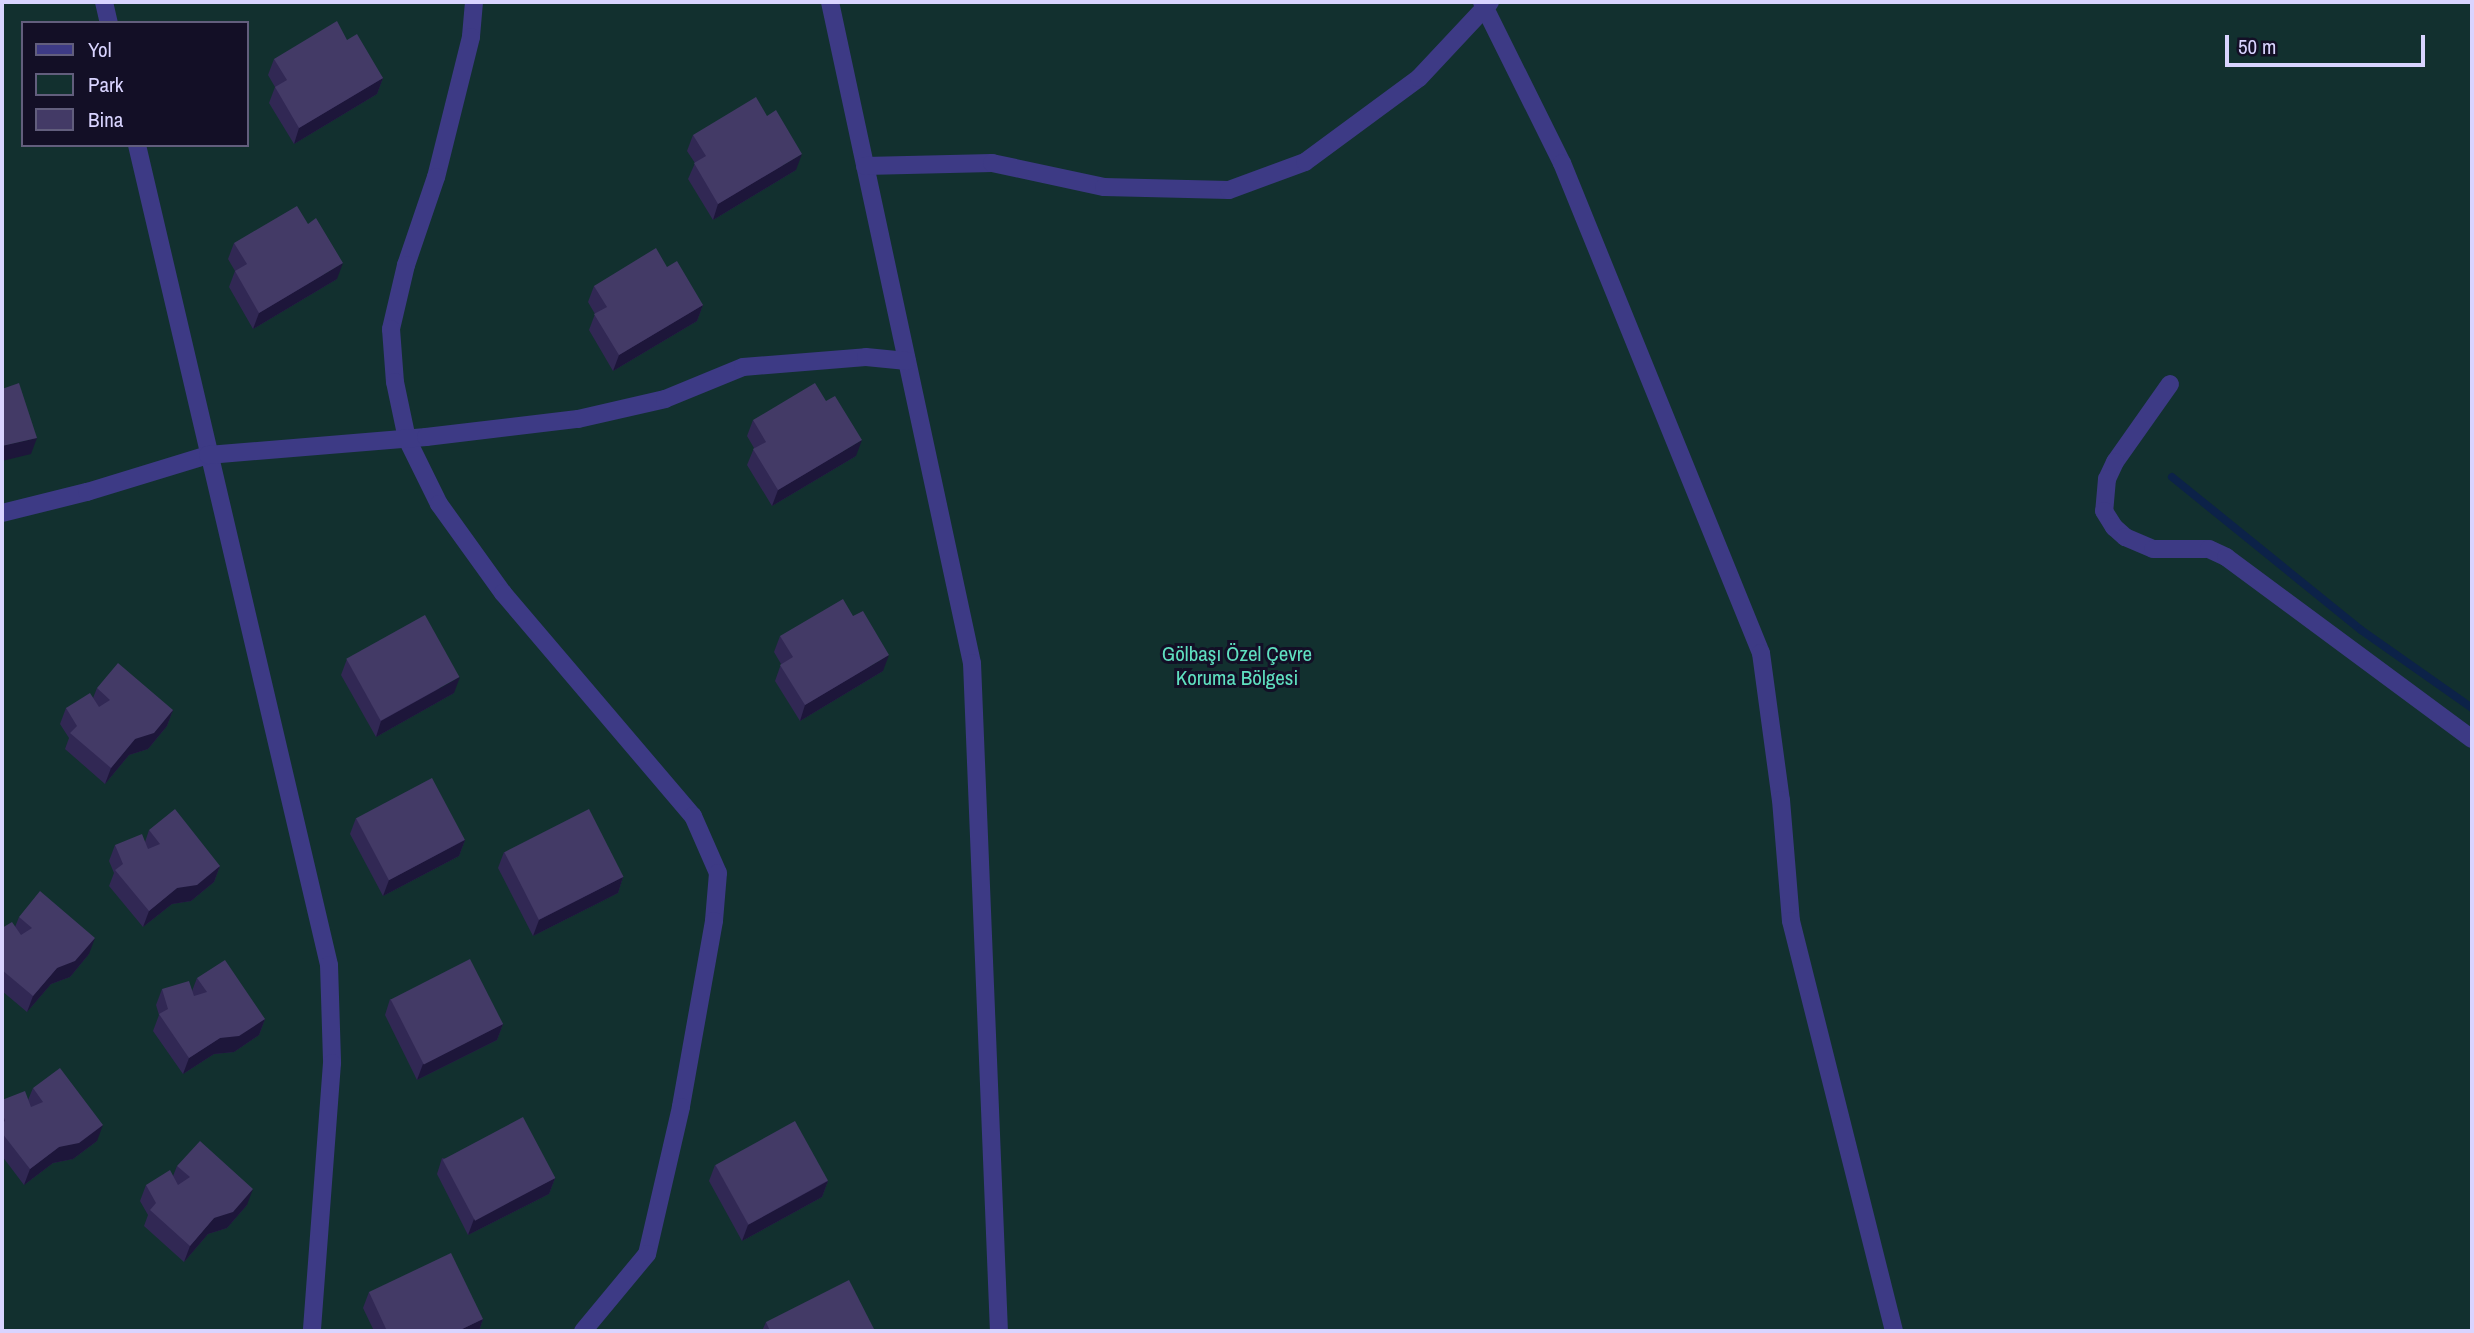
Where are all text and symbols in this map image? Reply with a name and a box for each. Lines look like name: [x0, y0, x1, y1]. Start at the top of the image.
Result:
legend: [21, 21, 248, 147]
scale bar: [2229, 21, 2428, 65]
text: 50 m: [2238, 32, 2276, 61]
text: Yol: [88, 35, 112, 64]
text: Park: [88, 70, 123, 99]
text: Bina: [88, 105, 123, 134]
park label: Gölbaşı Özel Çevre Koruma Bölgesi: [1162, 641, 1312, 691]

